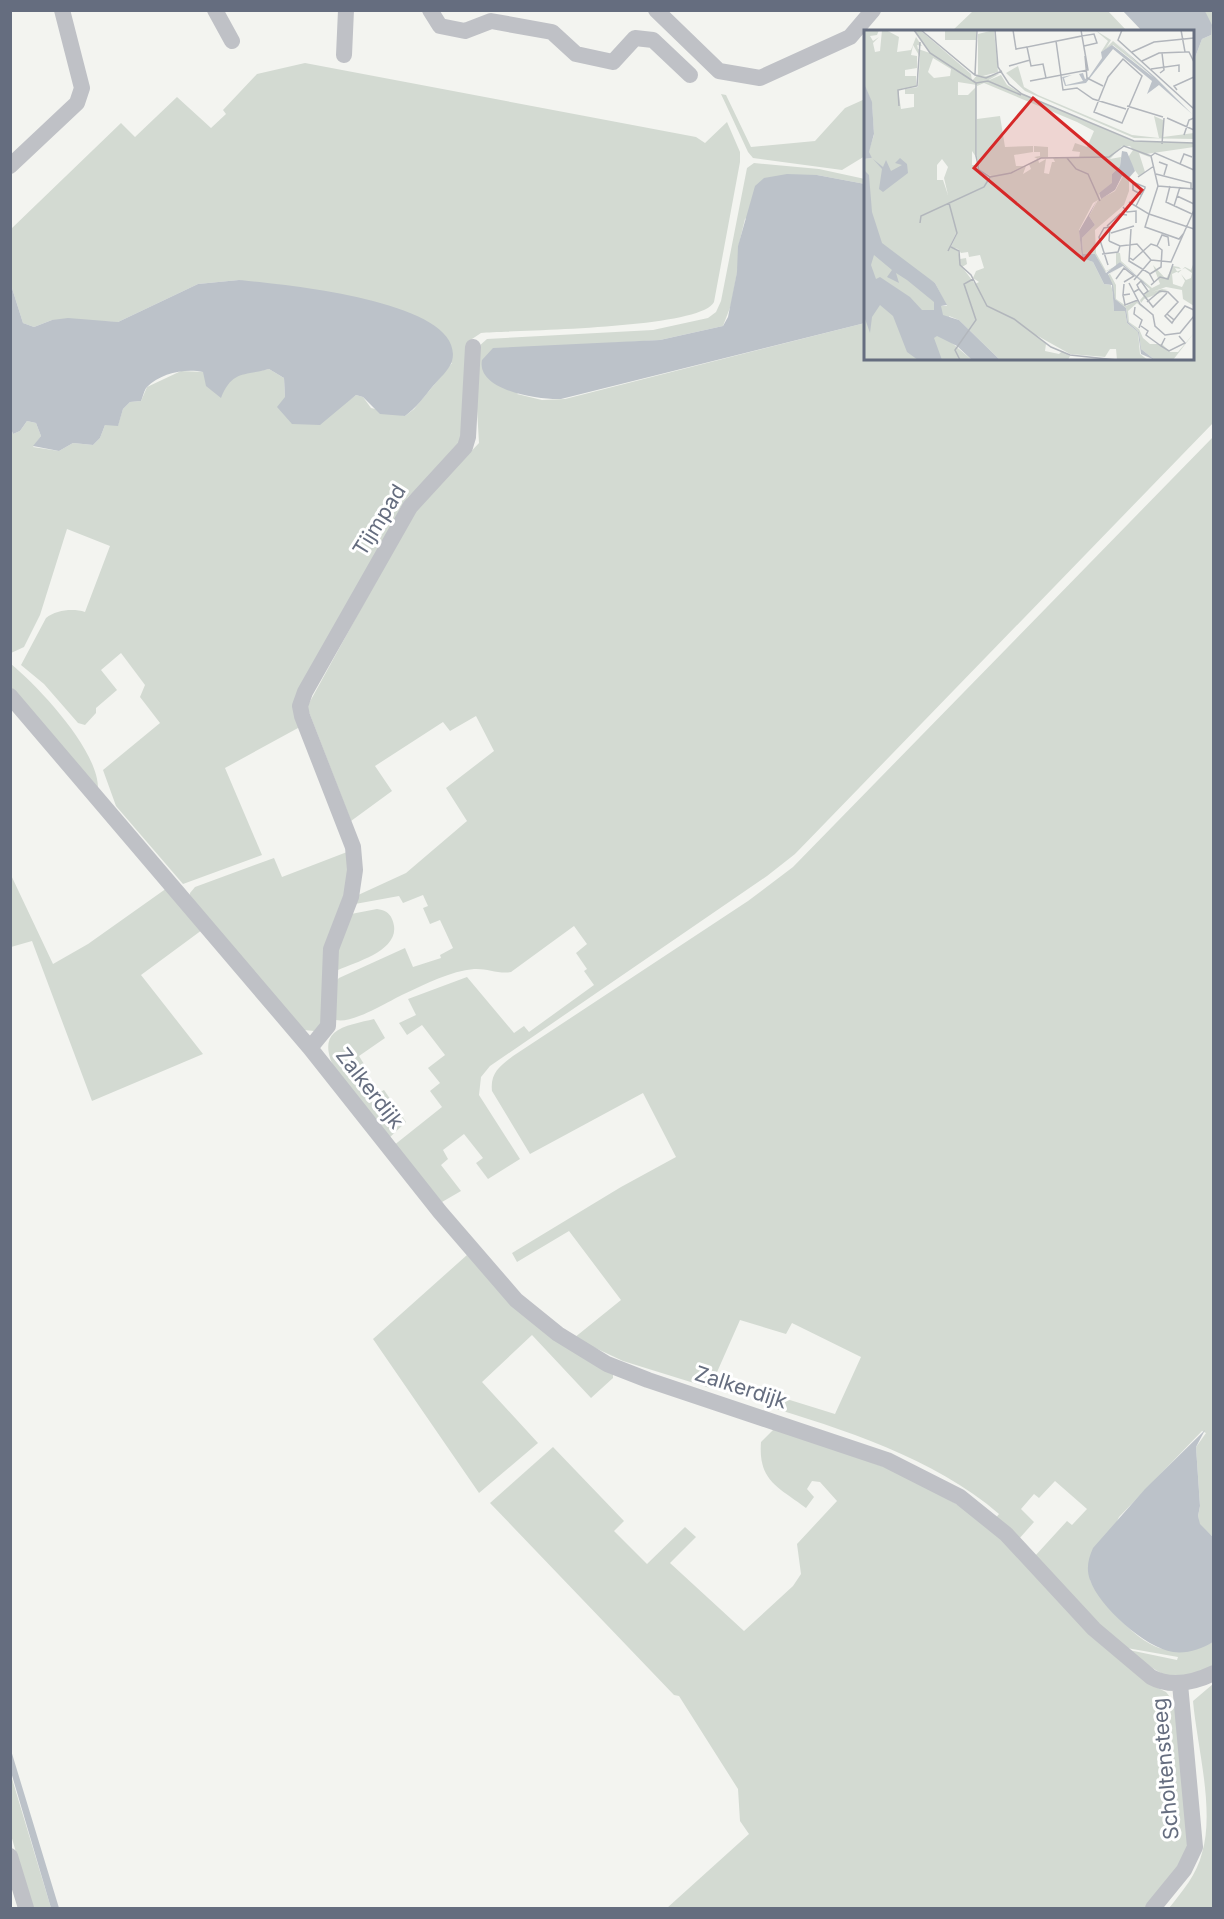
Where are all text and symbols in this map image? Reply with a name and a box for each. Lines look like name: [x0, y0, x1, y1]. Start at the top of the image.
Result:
inset map: [864, 30, 1194, 360]
street label: Tijmpad: [347, 480, 411, 560]
street label: Zalkerdijk: [331, 1043, 410, 1134]
street label: Zalkerdijk: [692, 1360, 791, 1414]
street label: Scholtensteeg: [1146, 1697, 1184, 1841]

